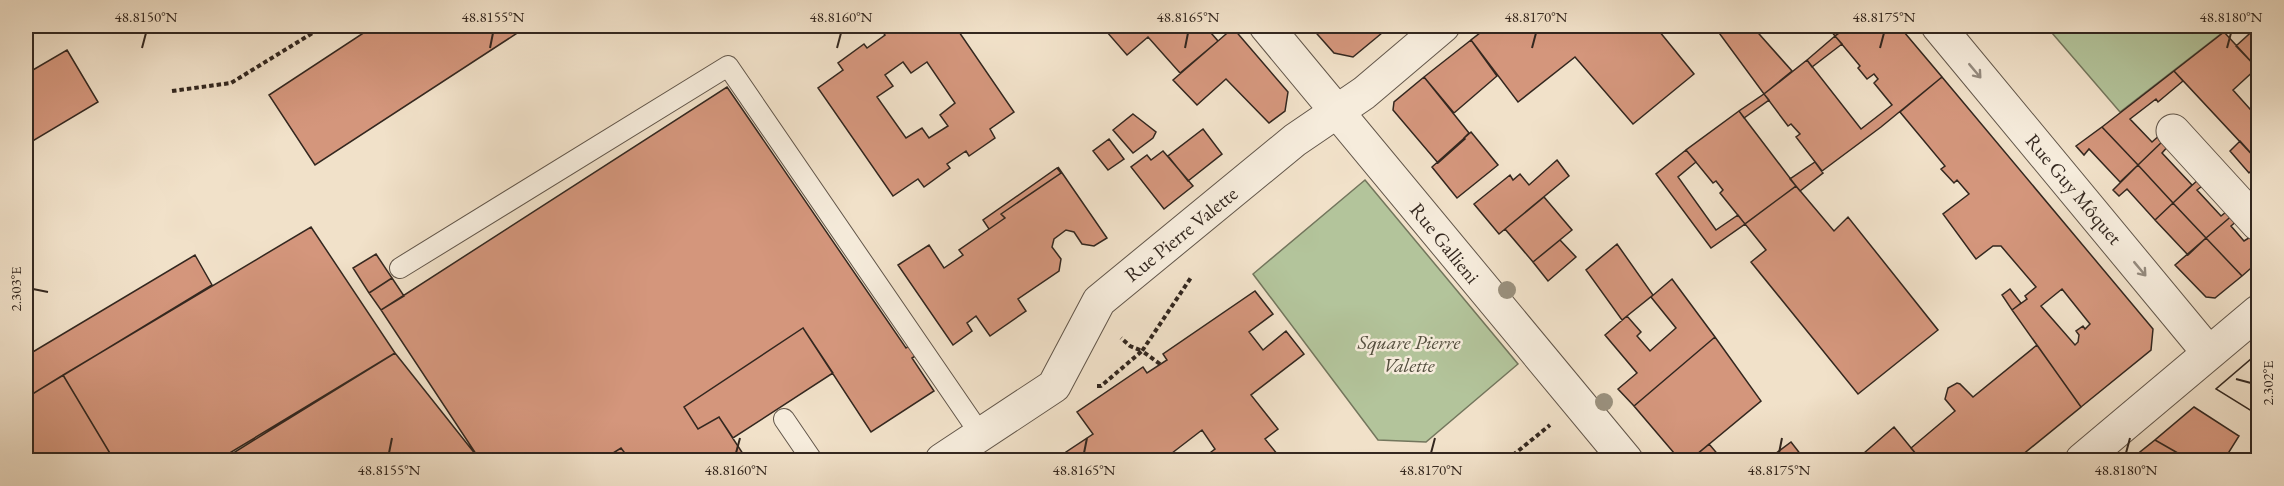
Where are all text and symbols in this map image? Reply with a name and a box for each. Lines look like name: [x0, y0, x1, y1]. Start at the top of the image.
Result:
text: 48.8150°N: [115, 7, 178, 26]
text: 48.8155°N: [462, 7, 525, 26]
text: 48.8160°N: [810, 7, 873, 26]
text: 48.8165°N: [1157, 7, 1220, 26]
text: 48.8170°N: [1505, 7, 1568, 26]
text: 48.8175°N: [1853, 7, 1916, 26]
text: 48.8180°N: [2200, 7, 2263, 26]
one-way arrow: [1969, 62, 1982, 78]
street label: Rue Guy Môquet: [2020, 128, 2128, 250]
street label: Rue Pierre Valette: [1119, 180, 1243, 287]
street label: Rue Gallieni: [1404, 197, 1486, 289]
one-way arrow: [2133, 261, 2147, 276]
text: 2.303°E: [6, 266, 25, 312]
park label: Square Pierre Valette: [1357, 329, 1460, 378]
text: 2.302°E: [2258, 360, 2277, 406]
text: 48.8155°N: [358, 460, 421, 479]
text: 48.8160°N: [705, 460, 768, 479]
text: 48.8165°N: [1053, 460, 1116, 479]
text: 48.8170°N: [1400, 460, 1463, 479]
text: 48.8175°N: [1748, 460, 1811, 479]
text: 48.8180°N: [2095, 460, 2158, 479]

